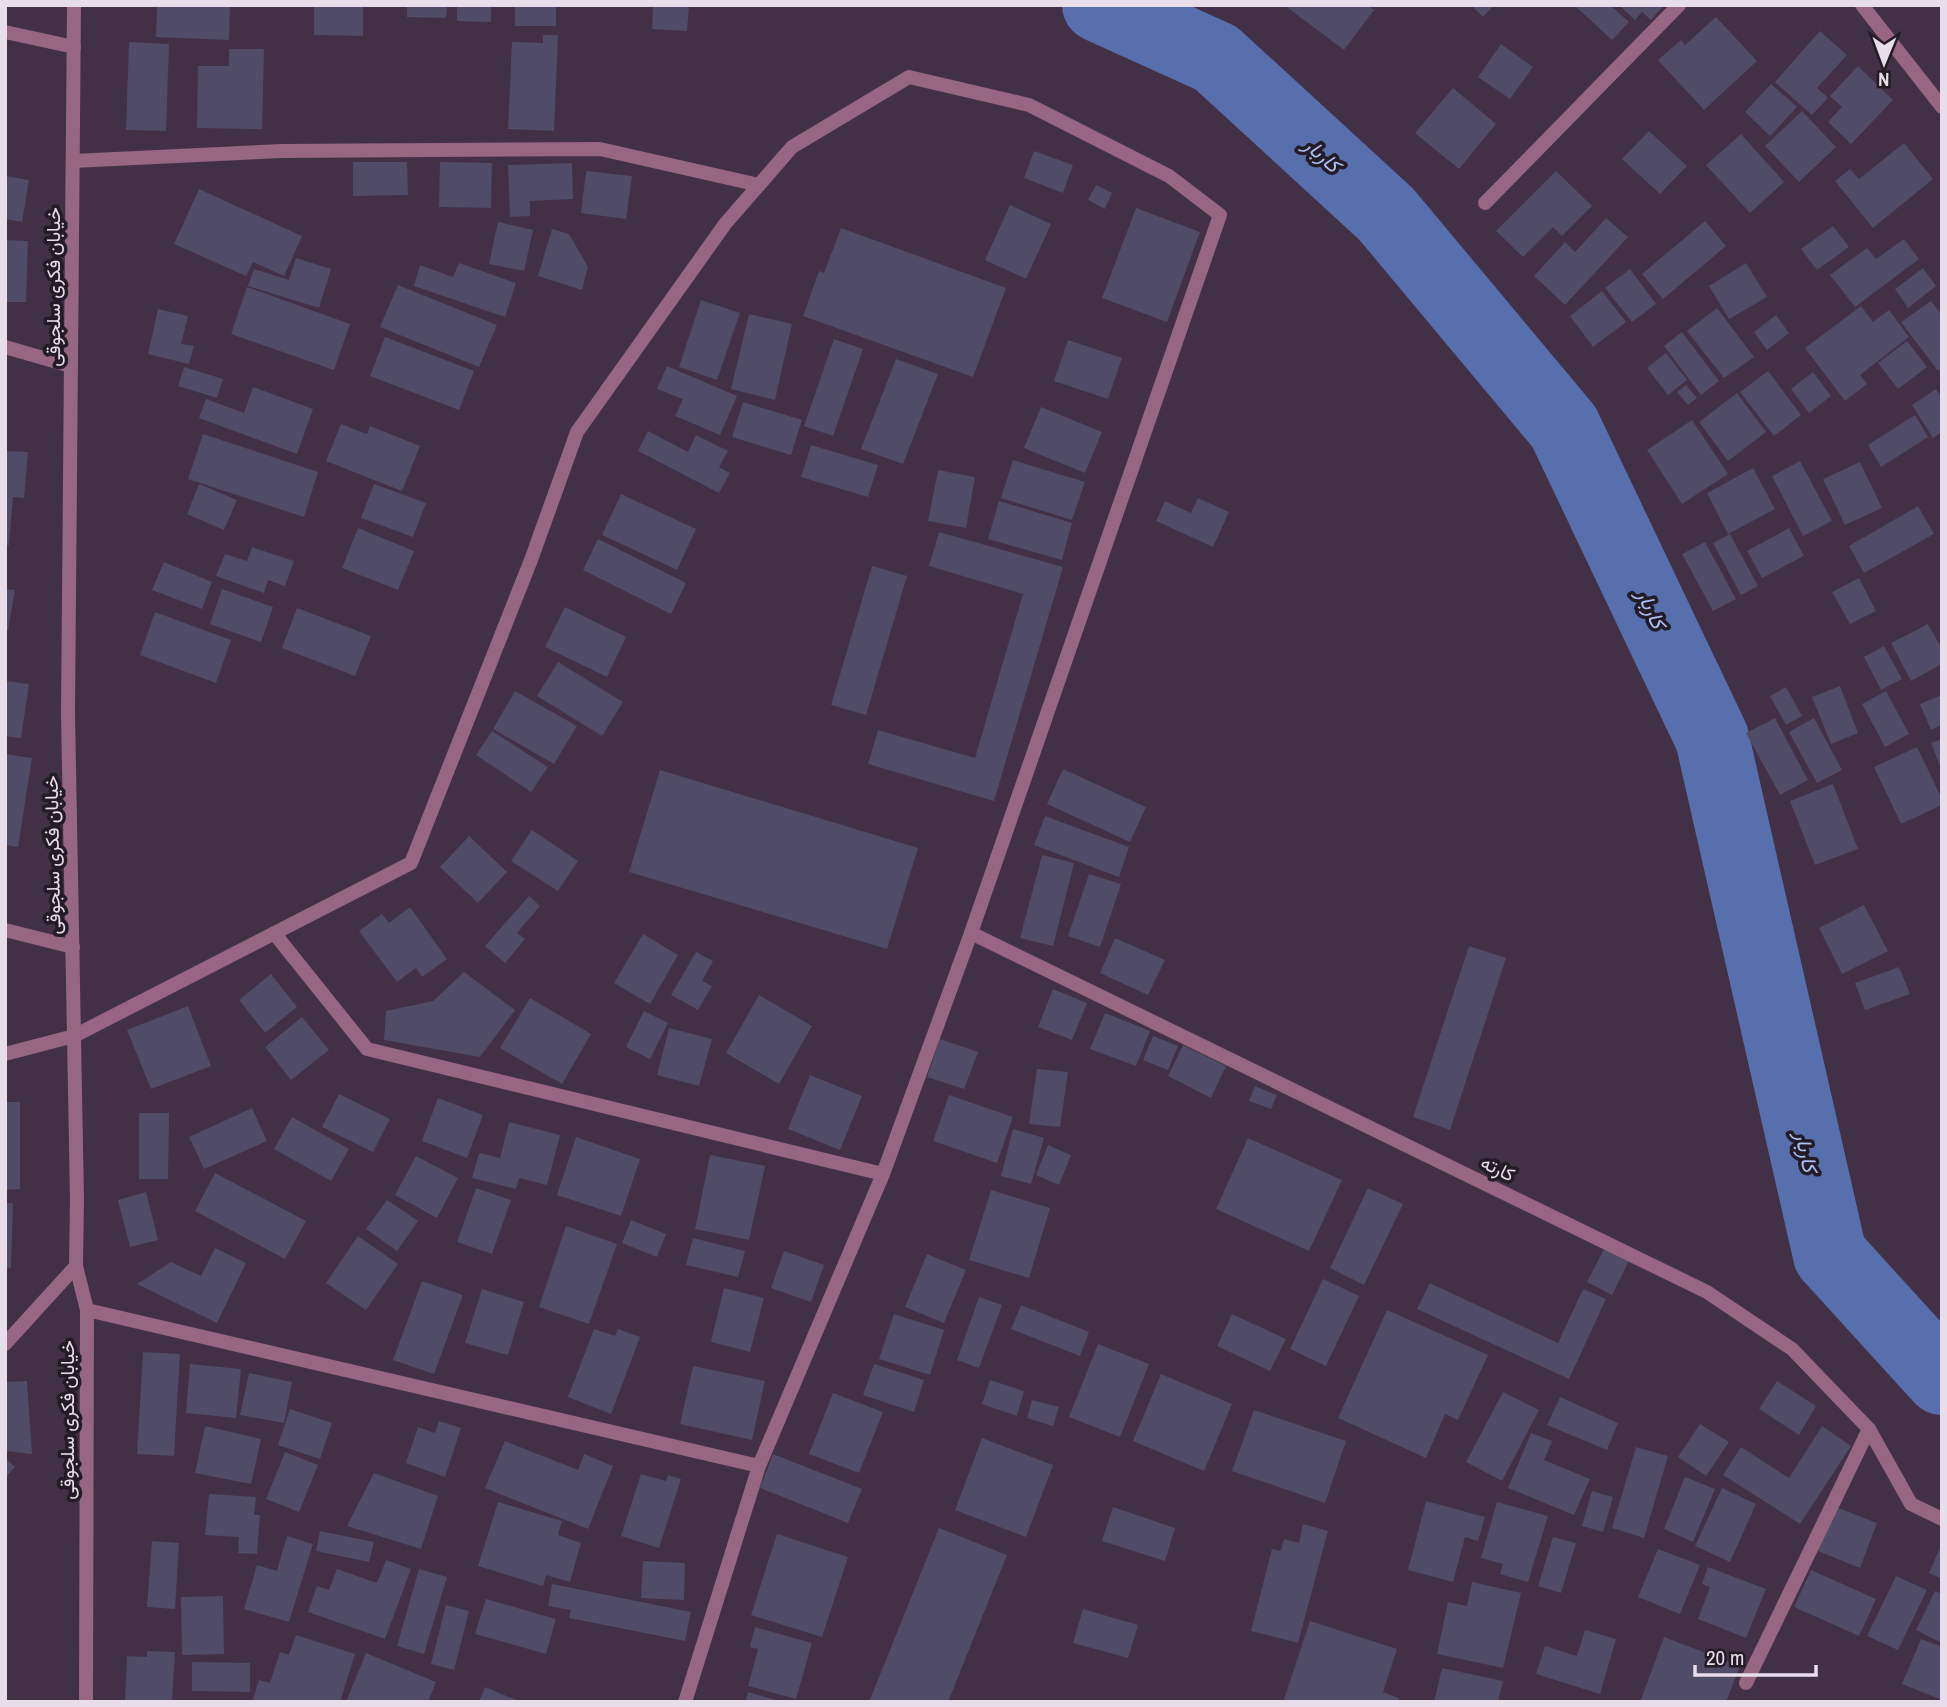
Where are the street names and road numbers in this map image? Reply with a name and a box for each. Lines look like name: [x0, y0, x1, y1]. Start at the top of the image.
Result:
street label: خیابان فکری سلجوقی: [40, 207, 66, 367]
street label: خیابان فکری سلجوقی: [38, 775, 66, 935]
street label: کارته: [1477, 1149, 1519, 1187]
street label: خیابان فکری سلجوقی: [54, 1340, 80, 1500]

